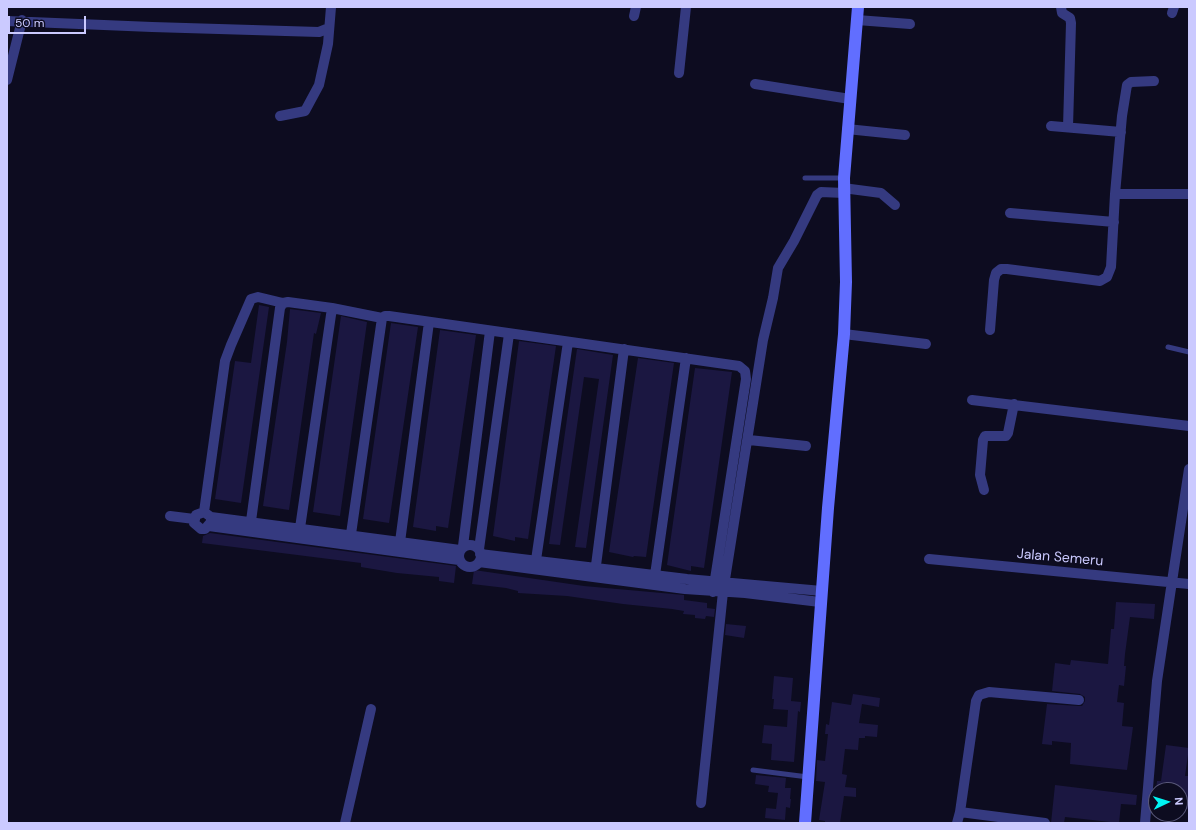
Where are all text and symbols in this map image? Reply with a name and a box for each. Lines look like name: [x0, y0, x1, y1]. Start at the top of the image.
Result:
scale bar: [10, 8, 88, 34]
text: 50 m: [15, 15, 44, 31]
street label: Jalan Semeru: [1016, 546, 1104, 570]
north arrow: [1148, 782, 1188, 822]
text: N: [1172, 797, 1186, 806]

